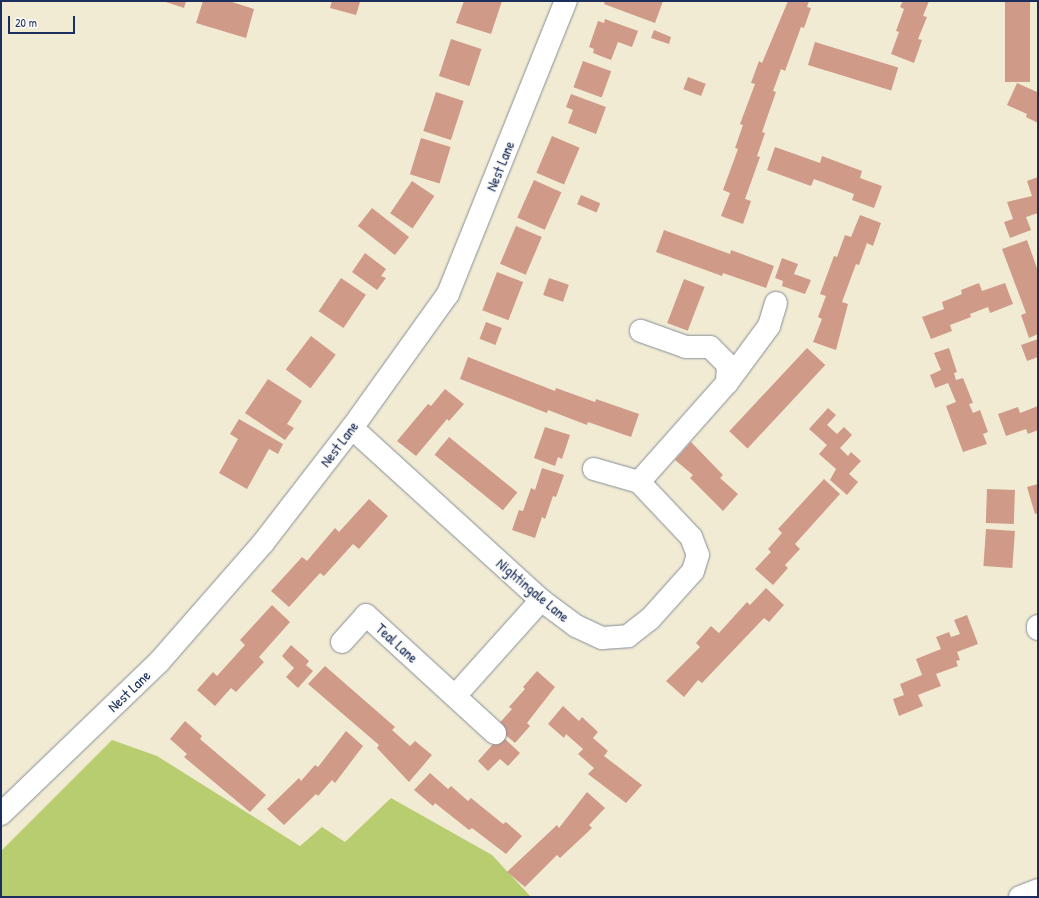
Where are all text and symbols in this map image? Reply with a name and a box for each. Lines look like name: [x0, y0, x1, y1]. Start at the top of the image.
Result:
scale bar: [10, 8, 77, 34]
text: 20 m: [15, 14, 37, 31]
street label: Nest Lane: [482, 138, 518, 194]
street label: Nest Lane: [316, 418, 362, 470]
street label: Nightingale Lane: [493, 554, 573, 626]
street label: Teal Lane: [372, 619, 422, 667]
street label: Nest Lane: [104, 666, 154, 716]

